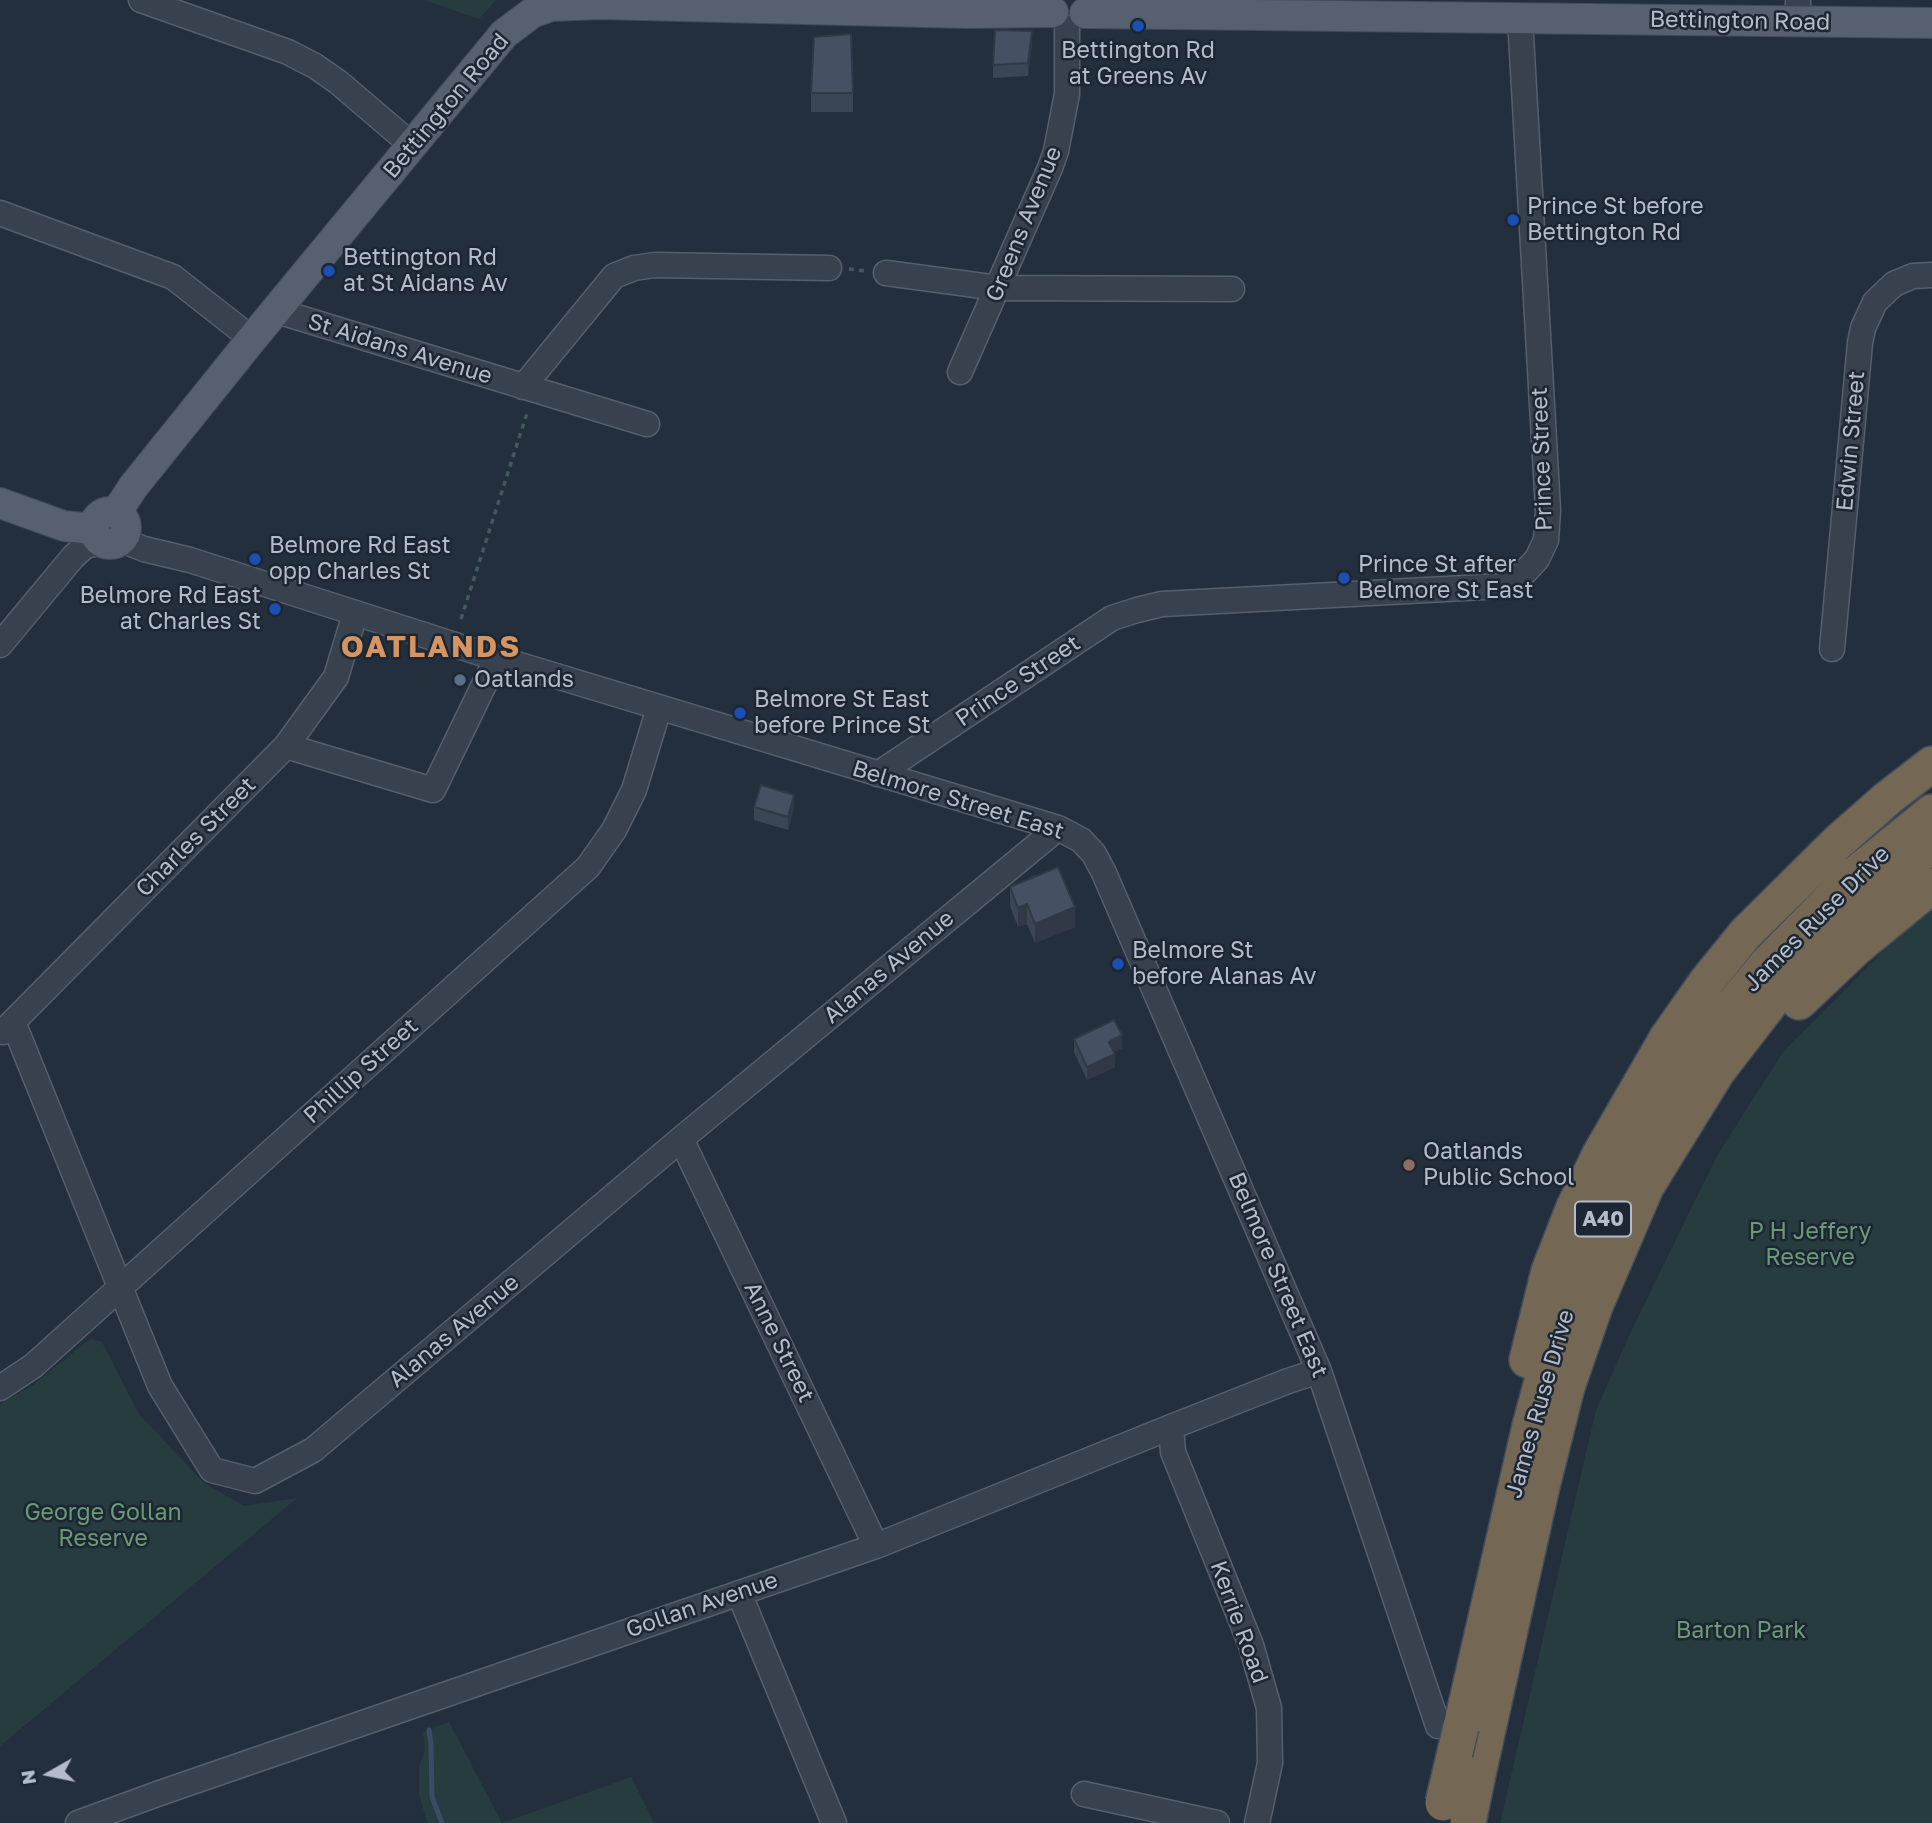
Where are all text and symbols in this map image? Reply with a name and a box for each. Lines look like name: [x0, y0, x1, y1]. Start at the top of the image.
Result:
street label: Bettington Road: [1649, 6, 1831, 36]
marker: Bettington Rd at Greens Av: [1130, 18, 1146, 34]
street label: Bettington Road: [377, 28, 515, 184]
place label: Bettington Rd at Greens Av: [1061, 37, 1215, 91]
street label: Greens Avenue: [980, 142, 1068, 306]
place label: Prince St before Bettington Rd: [1527, 193, 1703, 247]
marker: Prince St before Bettington Rd: [1505, 212, 1521, 228]
place label: Bettington Rd at St Aidans Av: [343, 244, 508, 298]
marker: Bettington Rd at St Aidans Av: [321, 263, 337, 279]
street label: St Aidans Avenue: [305, 308, 495, 390]
street label: Edwin Street: [1831, 370, 1871, 512]
street label: Prince Street: [1526, 387, 1558, 531]
place label: Belmore Rd East opp Charles St: [269, 532, 451, 586]
marker: Belmore Rd East opp Charles St: [247, 551, 263, 567]
place label: Prince St after Belmore St East: [1358, 551, 1533, 605]
marker: Prince St after Belmore St East: [1336, 570, 1352, 586]
place label: Belmore Rd East at Charles St: [79, 582, 261, 636]
marker: Belmore Rd East at Charles St: [267, 601, 283, 617]
district label: OATLANDS: [342, 629, 520, 665]
street label: Prince Street: [951, 629, 1085, 733]
place label: Oatlands: [474, 666, 574, 694]
marker: Oatlands: [452, 672, 468, 688]
place label: Belmore St East before Prince St: [754, 686, 930, 740]
marker: Belmore St East before Prince St: [732, 705, 748, 721]
street label: Belmore Street East: [849, 755, 1067, 845]
street label: Charles Street: [130, 771, 262, 903]
street label: James Ruse Drive: [1738, 840, 1896, 998]
street label: Alanas Avenue: [818, 904, 960, 1030]
place label: Belmore St before Alanas Av: [1132, 937, 1316, 991]
marker: Belmore St before Alanas Av: [1110, 956, 1126, 972]
street label: Phillip Street: [298, 1012, 424, 1130]
place label: Oatlands Public School: [1423, 1138, 1574, 1192]
marker: Oatlands Public School: [1401, 1157, 1417, 1173]
street label: Belmore Street East: [1222, 1168, 1334, 1382]
road number: A40: [1575, 1202, 1631, 1236]
park label: P H Jeffery Reserve: [1749, 1218, 1871, 1272]
street label: Alanas Avenue: [383, 1268, 525, 1394]
street label: Anne Street: [738, 1277, 820, 1407]
street label: James Ruse Drive: [1500, 1307, 1580, 1501]
park label: George Gollan Reserve: [24, 1499, 182, 1553]
street label: Kerrie Road: [1204, 1557, 1274, 1687]
street label: Gollan Avenue: [622, 1566, 782, 1644]
park label: Barton Park: [1676, 1617, 1806, 1645]
north arrow: [14, 1739, 84, 1809]
text: N: [15, 1768, 40, 1786]

